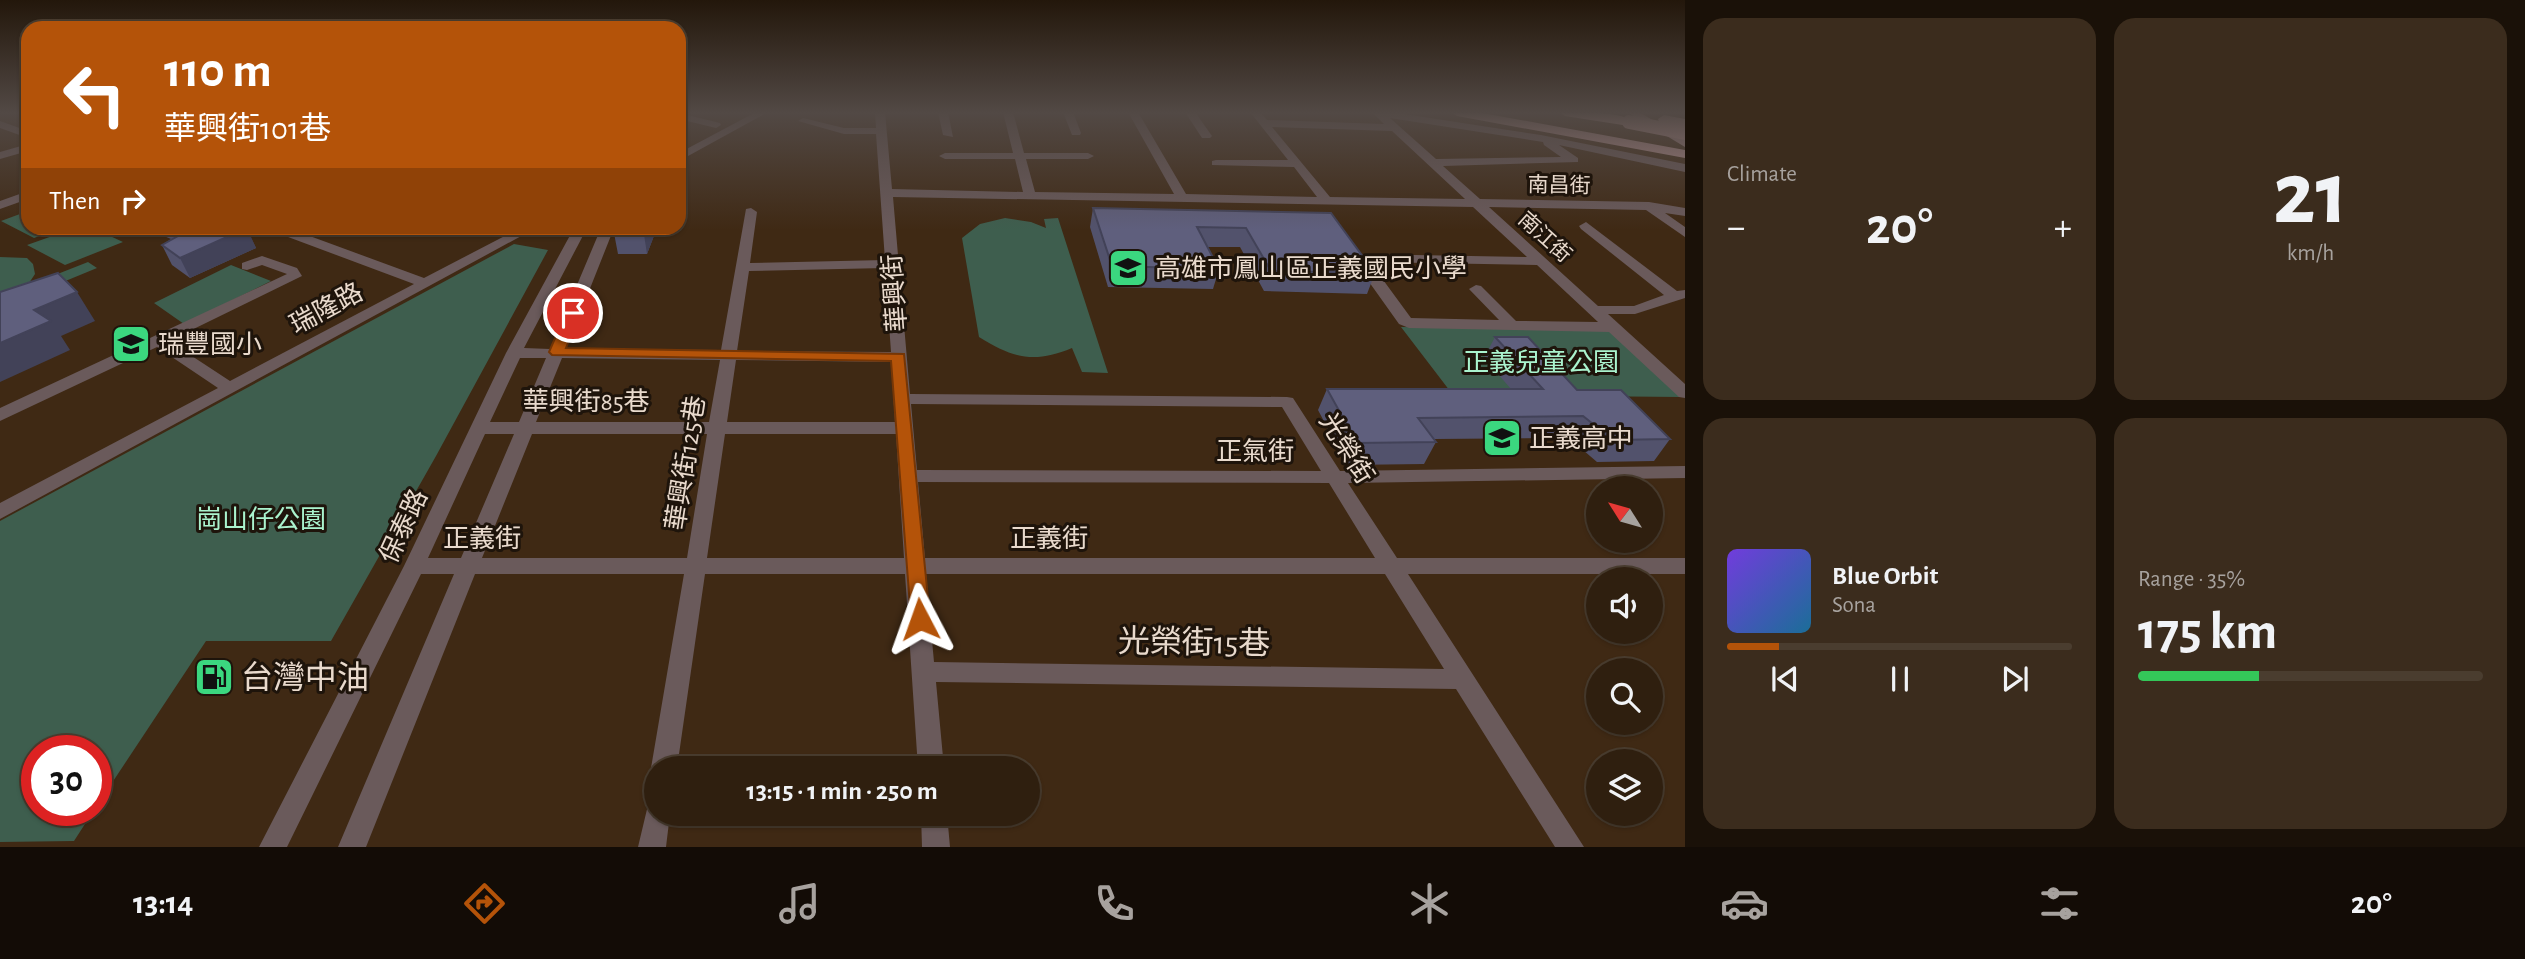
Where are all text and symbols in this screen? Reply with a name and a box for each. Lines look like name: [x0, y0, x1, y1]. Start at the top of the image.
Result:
text: 110 m: [164, 47, 272, 96]
icon: left: [49, 49, 140, 140]
text: 華興街101巷: [164, 113, 331, 145]
text: 21: [2273, 149, 2348, 240]
text: Climate: [1727, 163, 1797, 186]
street label: 南昌街: [1527, 173, 1591, 197]
icon: right: [114, 182, 152, 220]
text: Then: [49, 188, 100, 214]
text: 20°: [1866, 201, 1933, 253]
street label: 南江街: [1514, 208, 1576, 266]
text: −: [1727, 209, 1745, 247]
text: +: [2054, 209, 2072, 247]
text: km/h: [2287, 242, 2334, 265]
school or university icon: 高雄市鳳山區正義國民小學: [1107, 247, 1149, 289]
street label: 華興街: [878, 253, 911, 333]
place label: 高雄市鳳山區正義國民小學: [1155, 254, 1467, 282]
street label: 瑞隆路: [285, 278, 367, 339]
pin: [543, 283, 603, 343]
icon: arrive: [554, 294, 592, 332]
school or university icon: 瑞豐國小: [110, 323, 152, 365]
place label: 瑞豐國小: [158, 331, 262, 358]
park label: 正義兒童公園: [1463, 348, 1619, 376]
street label: 華興街85巷: [522, 388, 650, 415]
street label: 華興街125巷: [662, 394, 709, 532]
street label: 光榮街: [1314, 408, 1379, 488]
school or university icon: 正義高中: [1481, 417, 1523, 459]
place label: 正義高中: [1529, 425, 1633, 452]
street label: 正氣街: [1216, 438, 1294, 465]
north arrow: [1586, 476, 1662, 553]
map controls: [1586, 476, 1663, 826]
street label: 保泰路: [375, 485, 432, 567]
park label: 崗山仔公園: [196, 506, 326, 533]
street label: 正義街: [443, 525, 521, 552]
street label: 正義街: [1010, 525, 1088, 552]
text: Blue Orbit: [1832, 563, 1938, 589]
button: sound: [1586, 567, 1663, 644]
text: Range · 35%: [2138, 568, 2245, 591]
position arrow: [883, 582, 957, 656]
text: Sona: [1832, 594, 1876, 617]
text: 175 km: [2138, 606, 2277, 658]
street label: 光榮街15巷: [1118, 625, 1270, 660]
fuel station icon: 台灣中油: [193, 656, 235, 698]
button: search: [1586, 658, 1663, 735]
place label: 台灣中油: [241, 660, 369, 694]
icon: previous: [1766, 660, 1804, 698]
icon: pause: [1881, 660, 1919, 698]
icon: next: [1996, 660, 2034, 698]
speed limit sign: 30: [21, 735, 112, 826]
button: layers: [1586, 749, 1663, 826]
text: 13:15 · 1 min · 250 m: [746, 778, 938, 804]
icon: directions: [460, 879, 509, 928]
icon: music: [775, 879, 824, 928]
icon: phone: [1090, 879, 1139, 928]
icon: climate: [1405, 879, 1454, 928]
icon: car: [1720, 879, 1769, 928]
icon: filters: [2035, 879, 2084, 928]
text: 13:14: [133, 887, 193, 919]
text: 20°: [2351, 887, 2392, 919]

